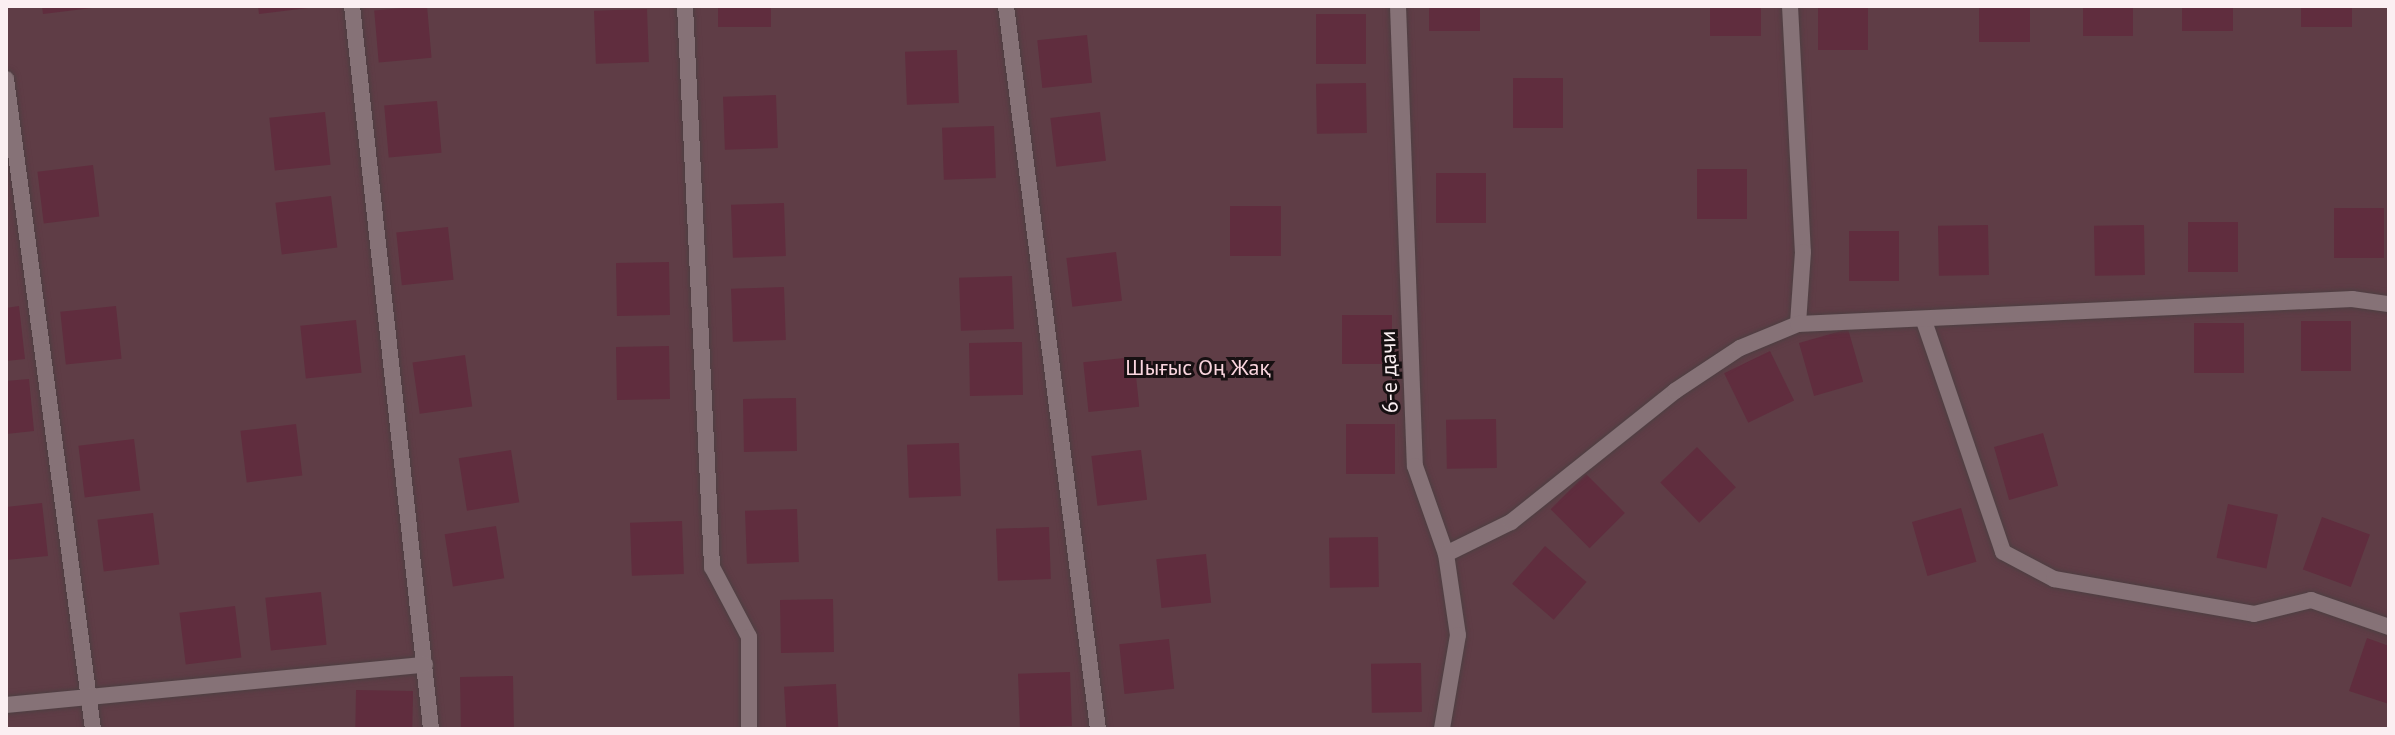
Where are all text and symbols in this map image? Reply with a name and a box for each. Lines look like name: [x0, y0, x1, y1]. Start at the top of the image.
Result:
street label: 6-е дачи: [1374, 330, 1404, 414]
park label: Шығыс Оң Жақ: [1125, 355, 1271, 381]

